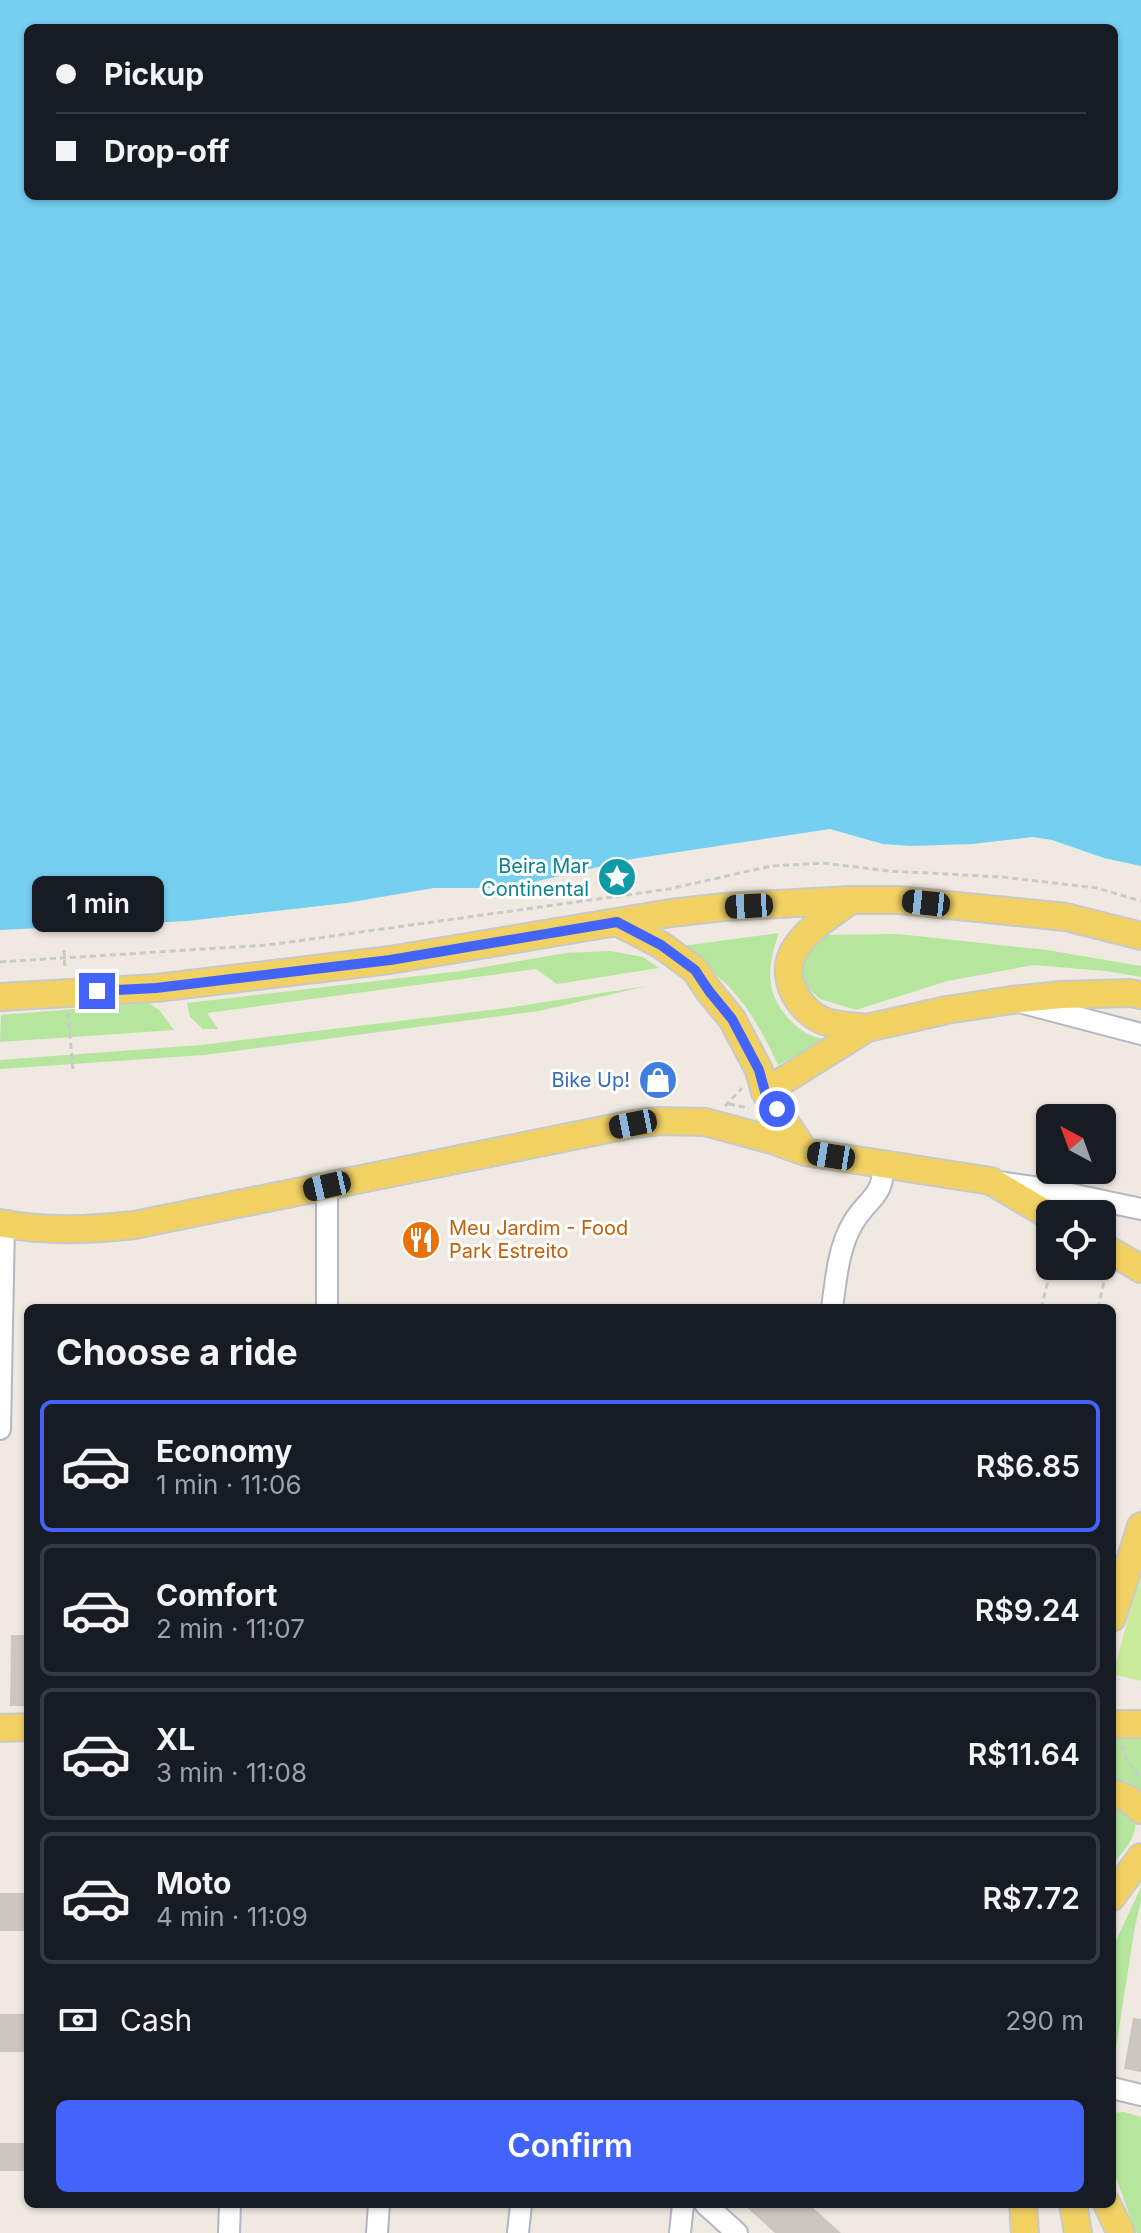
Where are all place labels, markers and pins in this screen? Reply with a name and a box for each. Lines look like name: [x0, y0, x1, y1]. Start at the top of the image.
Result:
place label: Beira Mar Continental: [481, 854, 589, 901]
place icon: Beira Mar Continental: [596, 856, 638, 898]
shop icon: Bike Up!: [637, 1059, 679, 1101]
place label: Bike Up!: [551, 1068, 630, 1092]
place label: Meu Jardim - Food Park Estreito: [449, 1216, 628, 1263]
restaurant icon: Meu Jardim - Food Park Estreito: [400, 1219, 442, 1261]

